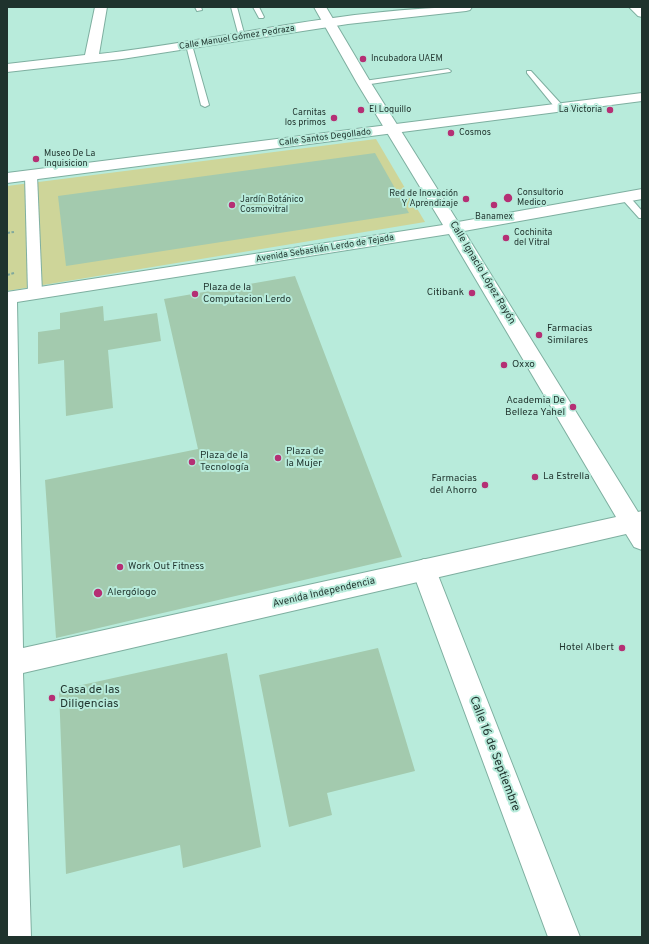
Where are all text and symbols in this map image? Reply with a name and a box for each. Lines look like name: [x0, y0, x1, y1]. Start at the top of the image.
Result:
street label: Calle Manuel Gómez Pedraza: [178, 24, 296, 52]
marker: Incubadora UAEM: [358, 54, 368, 64]
place label: Incubadora UAEM: [371, 54, 443, 64]
marker: El Loquillo: [356, 105, 366, 115]
place label: El Loquillo: [369, 105, 411, 115]
place label: La Victoria: [559, 105, 602, 115]
marker: La Victoria: [605, 105, 615, 115]
place label: Carnitas los primos: [285, 108, 326, 129]
marker: Carnitas los primos: [329, 113, 339, 123]
street label: Calle Santos Degollado: [278, 127, 372, 149]
marker: Cosmos: [446, 128, 456, 138]
place label: Cosmos: [459, 128, 491, 138]
place label: Museo De La Inquisicion: [44, 149, 95, 170]
marker: Museo De La Inquisicion: [31, 154, 41, 164]
place label: Consultorio Medico: [517, 188, 564, 209]
place label: Red de Inovación Y Aprendizaje: [389, 189, 458, 210]
marker: Consultorio Medico: [502, 192, 514, 204]
marker: Red de Inovación Y Aprendizaje: [461, 194, 471, 204]
place label: Jardín Botánico Cosmovitral: [240, 195, 304, 216]
marker: Jardín Botánico Cosmovitral: [227, 200, 237, 210]
marker: Banamex: [489, 200, 499, 210]
place label: Banamex: [475, 212, 513, 222]
street label: Calle Ignacio López Rayón: [447, 219, 517, 327]
place label: Cochinita del Vitral: [514, 228, 552, 249]
street label: Avenida Sebastián Lerdo de Tejada: [255, 233, 395, 265]
marker: Cochinita del Vitral: [501, 233, 511, 243]
place label: Plaza de la Computacion Lerdo: [203, 282, 291, 306]
place label: Citibank: [427, 287, 464, 299]
marker: Citibank: [467, 288, 477, 298]
marker: Plaza de la Computacion Lerdo: [190, 289, 200, 299]
place label: Farmacias Similares: [547, 323, 592, 346]
marker: Farmacias Similares: [534, 330, 544, 340]
place label: Oxxo: [512, 359, 535, 371]
marker: Oxxo: [499, 360, 509, 370]
place label: Academia De Belleza Yahel: [505, 395, 565, 418]
marker: Academia De Belleza Yahel: [568, 402, 578, 412]
place label: Plaza de la Mujer: [286, 446, 324, 470]
place label: Plaza de la Tecnología: [200, 450, 249, 474]
marker: Plaza de la Mujer: [273, 453, 283, 463]
marker: Plaza de la Tecnología: [187, 457, 197, 467]
place label: La Estrella: [543, 471, 589, 483]
marker: La Estrella: [530, 472, 540, 482]
place label: Farmacias del Ahorro: [430, 473, 477, 496]
marker: Farmacias del Ahorro: [480, 480, 490, 490]
place label: Work Out Fitness: [128, 561, 204, 573]
marker: Work Out Fitness: [115, 562, 125, 572]
street label: Avenida Independencia: [272, 575, 376, 611]
marker: Alergólogo: [92, 587, 104, 599]
place label: Alergólogo: [107, 587, 156, 599]
place label: Hotel Albert: [559, 642, 614, 654]
marker: Hotel Albert: [617, 643, 627, 653]
place label: Casa de las Diligencias: [60, 684, 120, 712]
marker: Casa de las Diligencias: [47, 693, 57, 703]
street label: Calle 16 de Septiembre: [465, 695, 523, 813]

